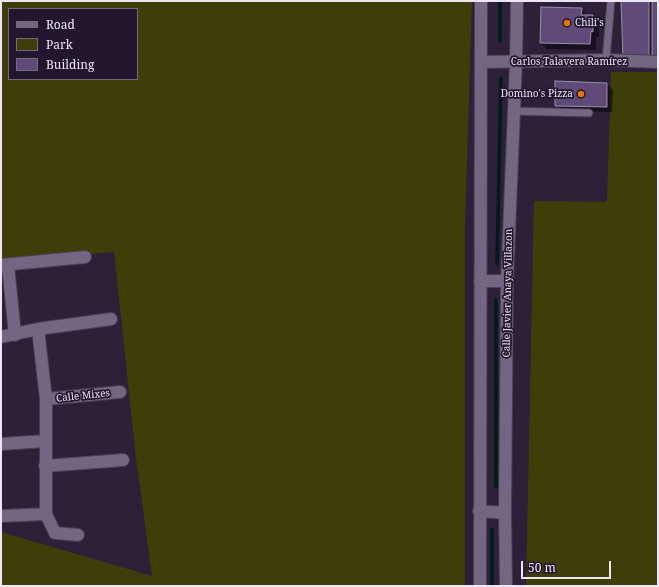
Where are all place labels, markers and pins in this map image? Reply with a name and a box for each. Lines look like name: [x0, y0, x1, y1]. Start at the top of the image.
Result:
place label: Chili's: [575, 17, 604, 29]
marker: Chili's: [562, 18, 572, 28]
place label: Domino's Pizza: [501, 88, 573, 100]
marker: Domino's Pizza: [576, 89, 586, 99]

